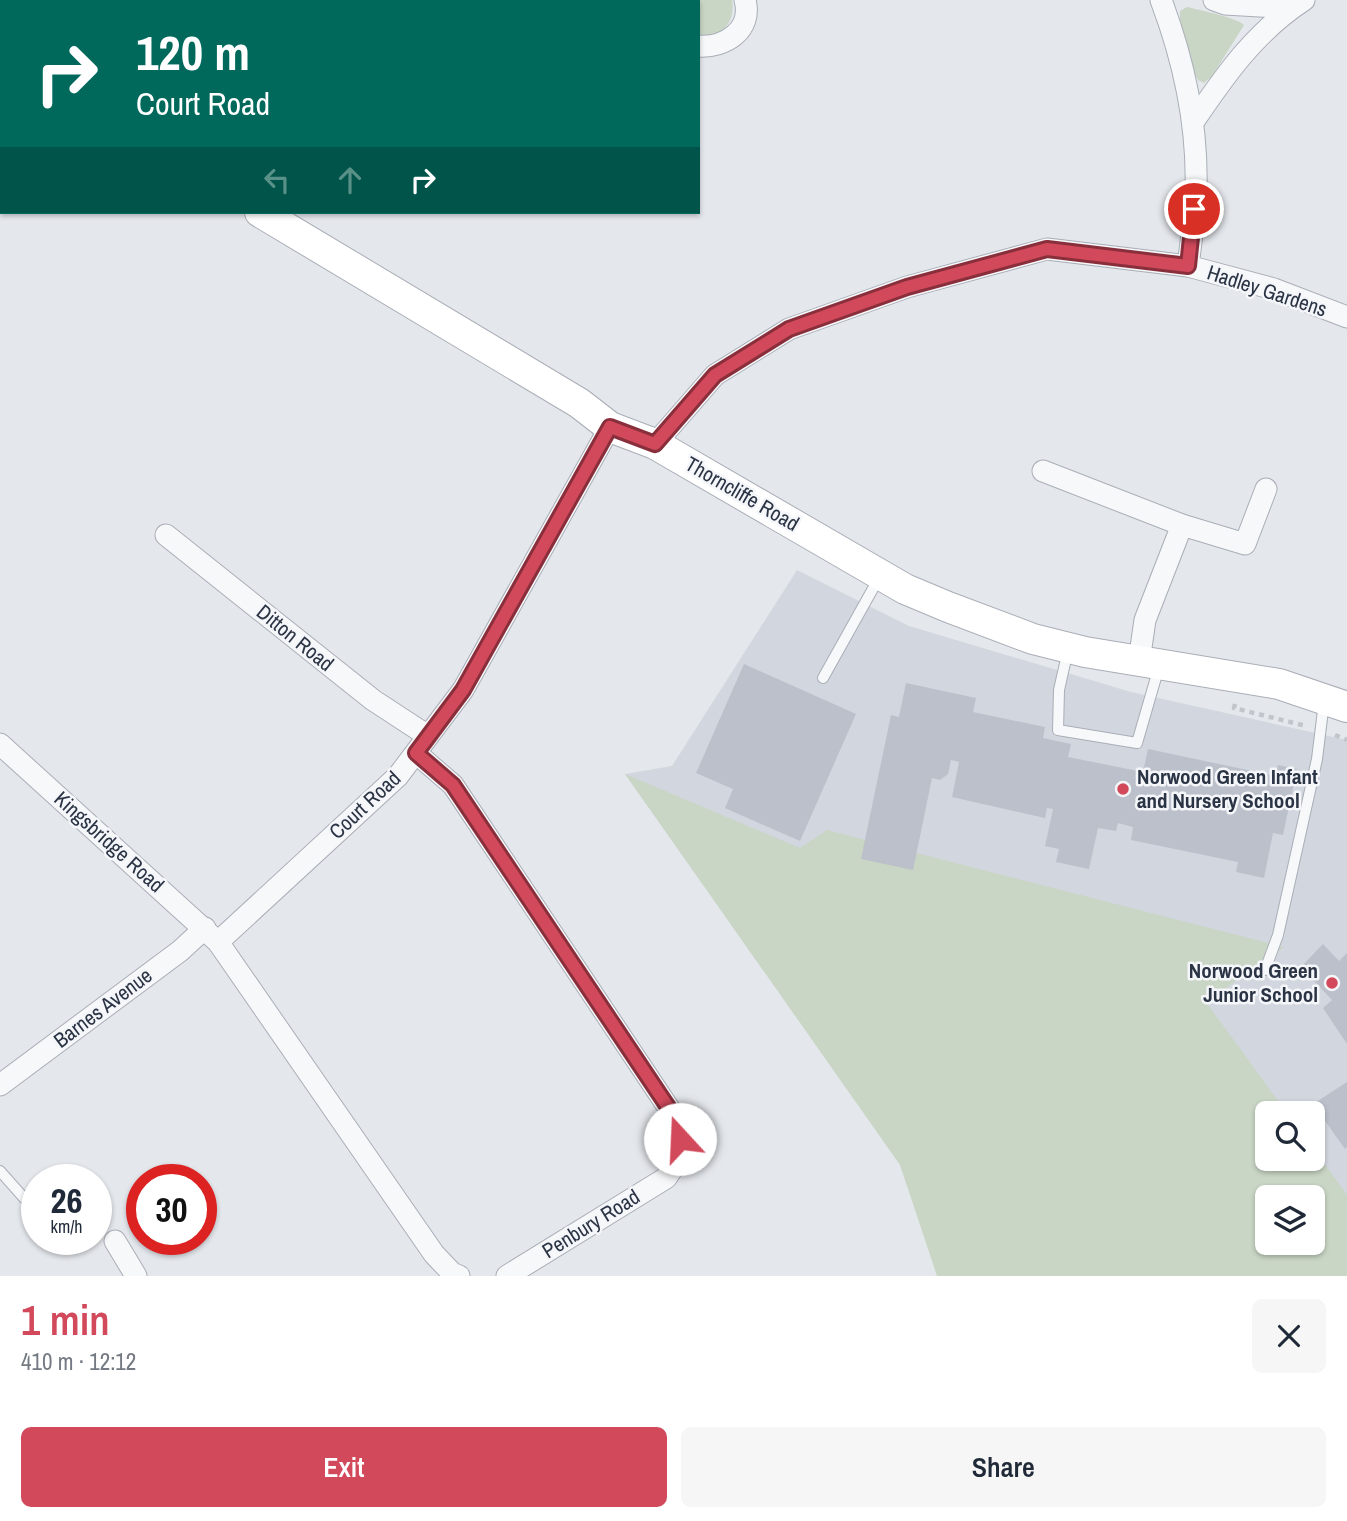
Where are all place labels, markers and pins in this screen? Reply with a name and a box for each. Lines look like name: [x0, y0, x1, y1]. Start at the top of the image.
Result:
pin: [1164, 179, 1224, 239]
place label: Norwood Green Infant and Nursery School: [1137, 762, 1318, 815]
marker: Norwood Green Infant and Nursery School: [1115, 781, 1131, 797]
place label: Norwood Green Junior School: [1189, 956, 1318, 1009]
marker: Norwood Green Junior School: [1324, 975, 1340, 991]

